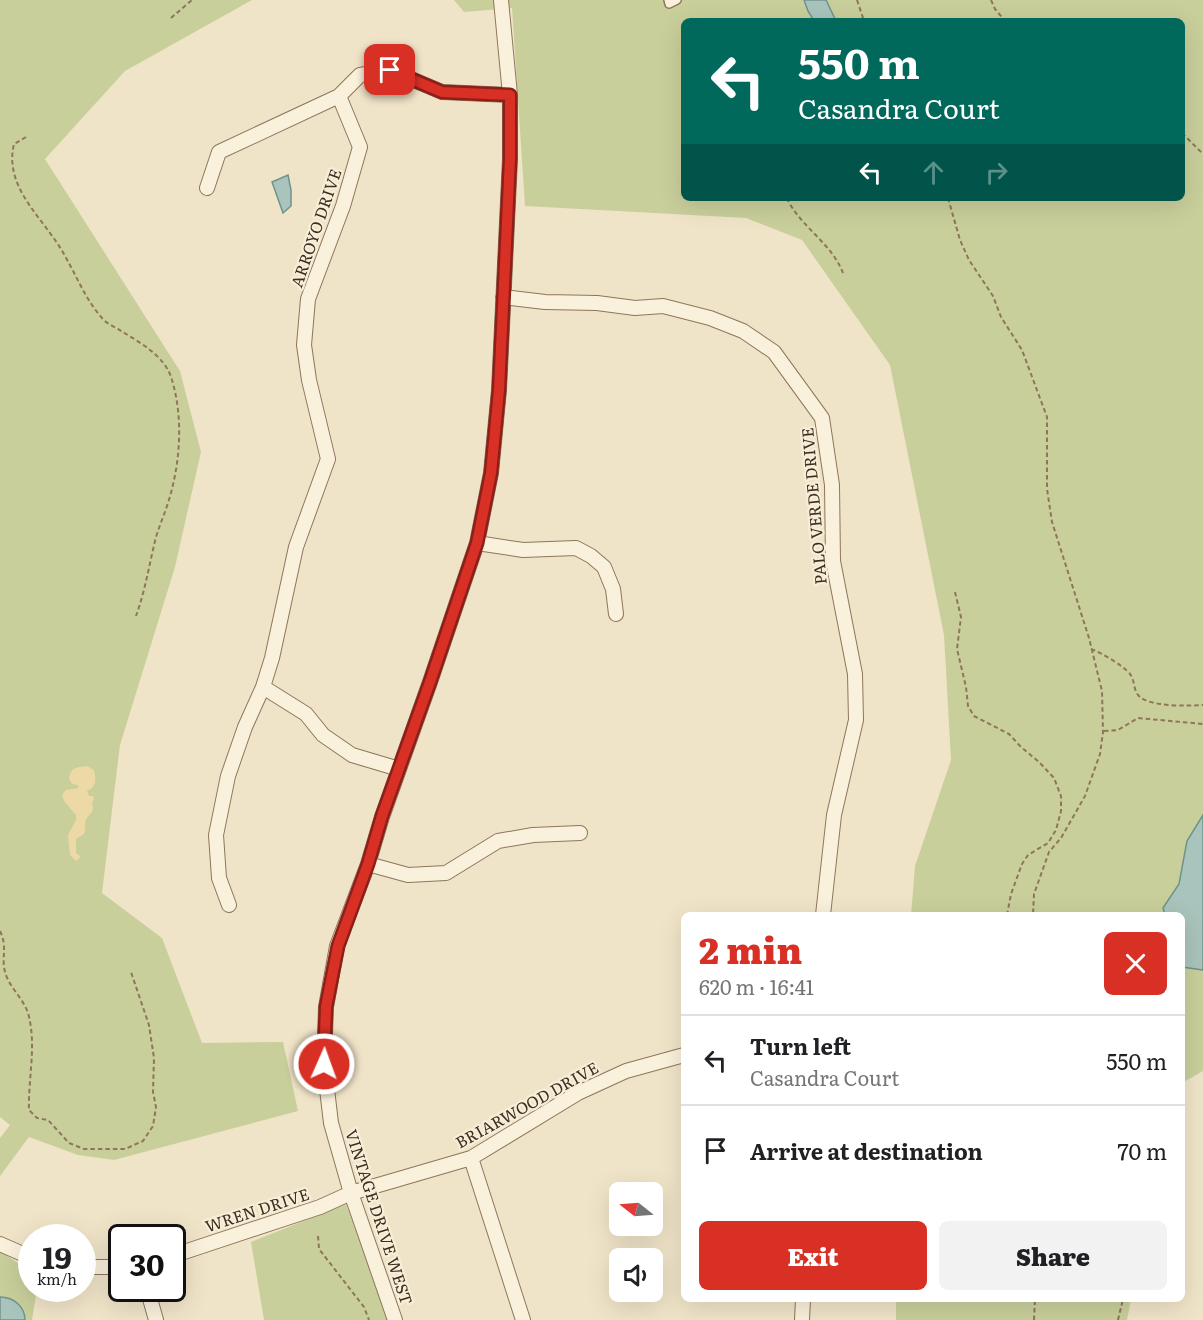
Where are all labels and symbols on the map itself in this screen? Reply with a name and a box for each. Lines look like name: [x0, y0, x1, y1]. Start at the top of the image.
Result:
pin: [364, 44, 415, 95]
street label: ARROYO DRIVE: [283, 165, 347, 290]
street label: PALO VERDE DRIVE: [794, 427, 832, 586]
position arrow: [292, 1032, 356, 1096]
street label: BRIARWOOD DRIVE: [451, 1055, 602, 1153]
street label: VINTAGE DRIVE WEST: [340, 1126, 420, 1308]
street label: WREN DRIVE: [202, 1181, 312, 1237]
north arrow: [609, 1182, 663, 1236]
speed limit sign: 30: [108, 1224, 186, 1302]

